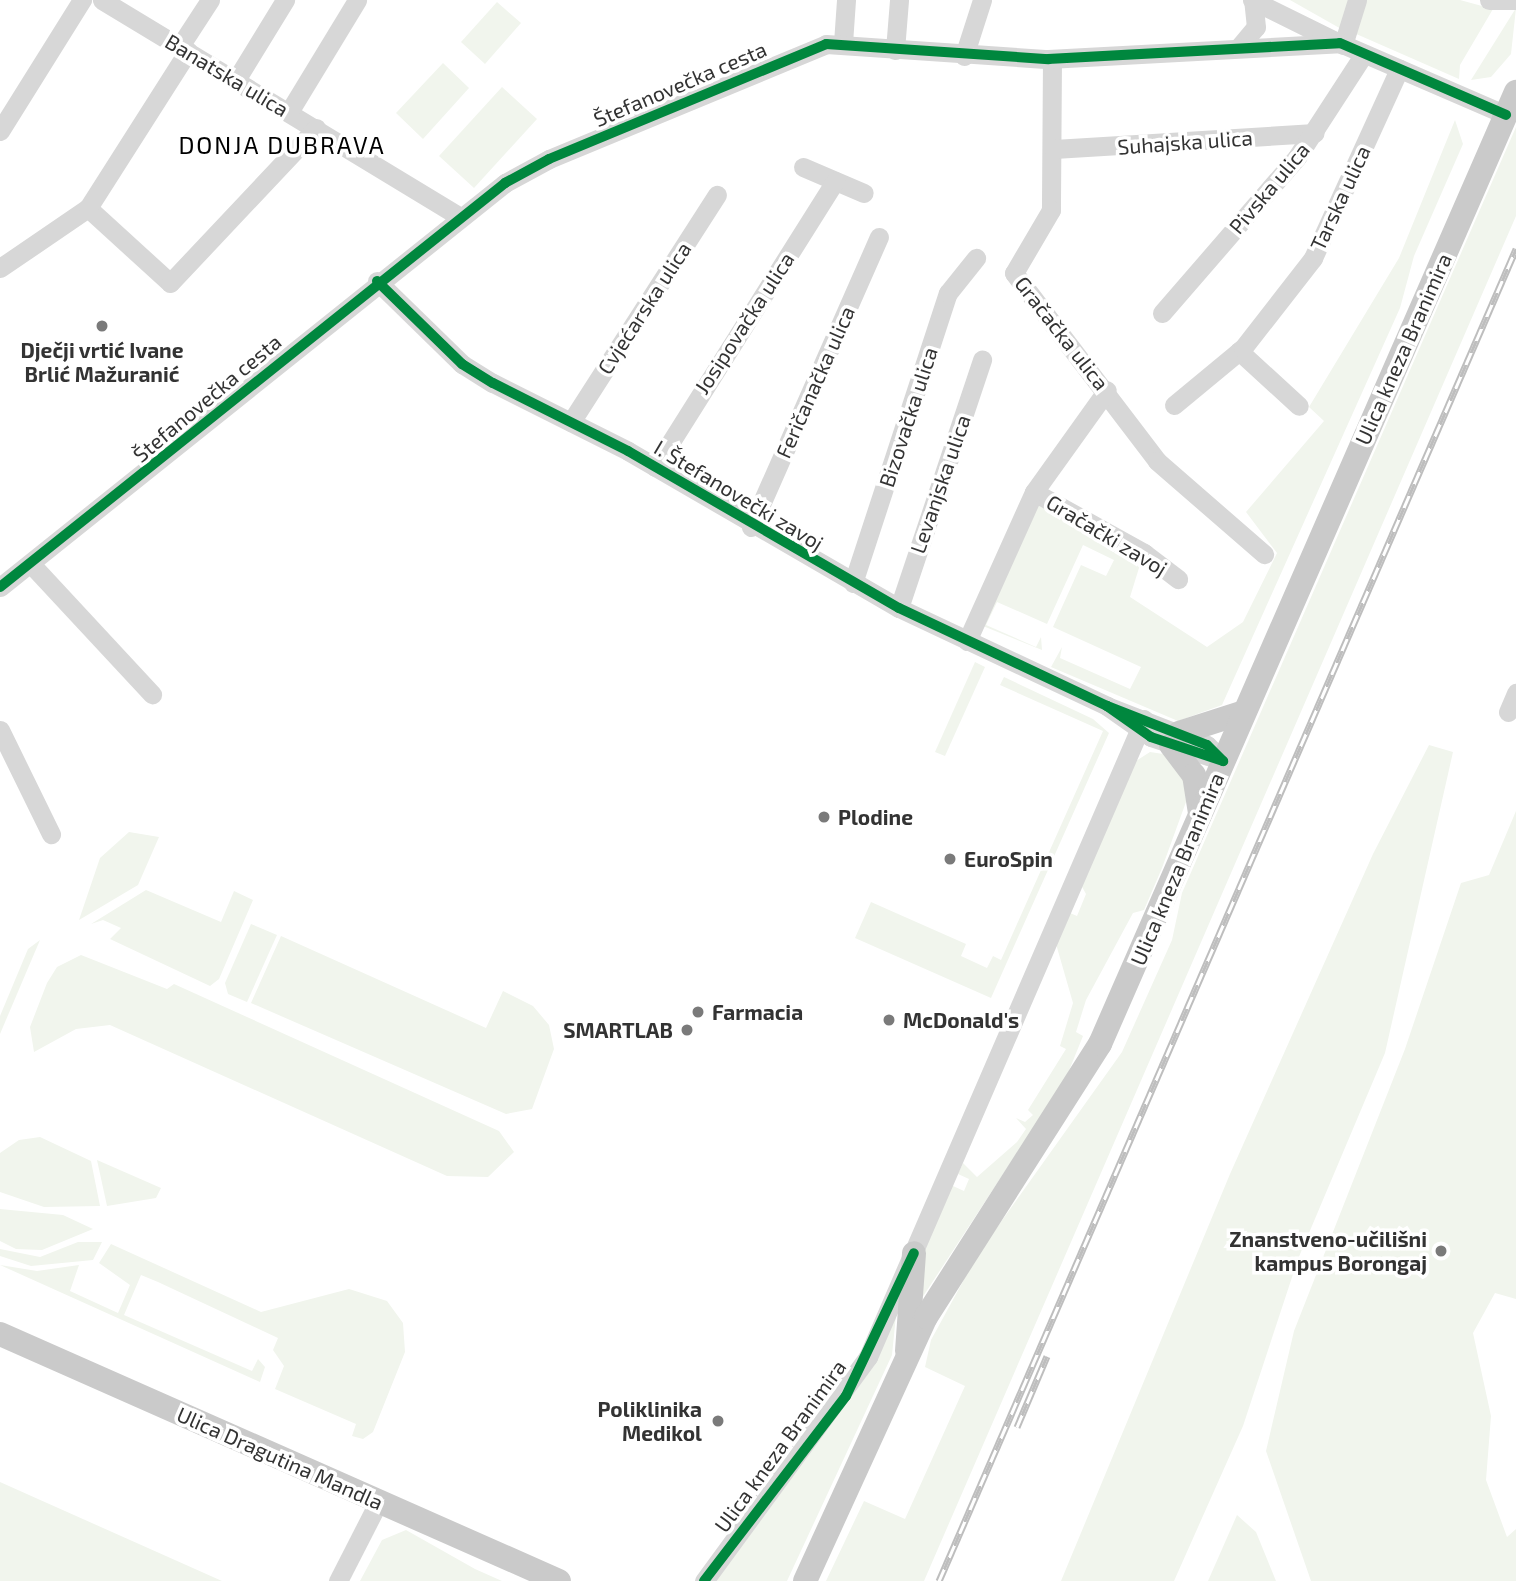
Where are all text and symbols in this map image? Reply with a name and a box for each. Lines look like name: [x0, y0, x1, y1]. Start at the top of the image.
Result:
street label: Banatska ulica: [161, 28, 293, 122]
street label: Štefanovečka cesta: [590, 36, 770, 132]
street label: Suhajska ulica: [1117, 125, 1253, 159]
district label: DONJA DUBRAVA: [180, 131, 384, 159]
street label: Pivska ulica: [1224, 137, 1314, 239]
street label: Tarska ulica: [1305, 141, 1375, 255]
street label: Cvjećarska ulica: [592, 237, 696, 379]
street label: Josipovačka ulica: [689, 247, 799, 399]
street label: Ulica kneza Branimira: [1349, 249, 1457, 449]
street label: Gračačka ulica: [1010, 271, 1114, 395]
street label: Feričanačka ulica: [770, 302, 860, 462]
marker: Dječji vrtić Ivane Brlić Mažuranić: [94, 318, 110, 334]
street label: Štefanovečka cesta: [128, 329, 286, 467]
place label: Dječji vrtić Ivane Brlić Mažuranić: [20, 337, 184, 387]
street label: Bizovačka ulica: [874, 344, 942, 490]
street label: Levanjska ulica: [905, 411, 975, 557]
street label: I. Štefanovečki zavoj: [650, 435, 828, 555]
street label: Gračački zavoj: [1042, 489, 1172, 581]
street label: Ulica kneza Branimira: [1125, 769, 1229, 969]
place label: Plodine: [838, 804, 913, 830]
marker: Plodine: [816, 809, 832, 825]
place label: EuroSpin: [964, 846, 1053, 872]
marker: EuroSpin: [942, 851, 958, 867]
place label: Farmacia: [712, 999, 803, 1025]
marker: Farmacia: [690, 1004, 706, 1020]
place label: McDonald's: [903, 1007, 1019, 1033]
marker: McDonald's: [881, 1012, 897, 1028]
place label: SMARTLAB: [563, 1017, 673, 1043]
marker: SMARTLAB: [679, 1022, 695, 1038]
place label: Znanstveno-učilišni kampus Borongaj: [1229, 1226, 1427, 1276]
marker: Znanstveno-učilišni kampus Borongaj: [1433, 1243, 1449, 1259]
street label: Ulica kneza Branimira: [709, 1355, 851, 1537]
place label: Poliklinika Medikol: [597, 1396, 702, 1446]
street label: Ulica Dragutina Mandla: [173, 1401, 387, 1515]
marker: Poliklinika Medikol: [708, 1411, 728, 1431]

